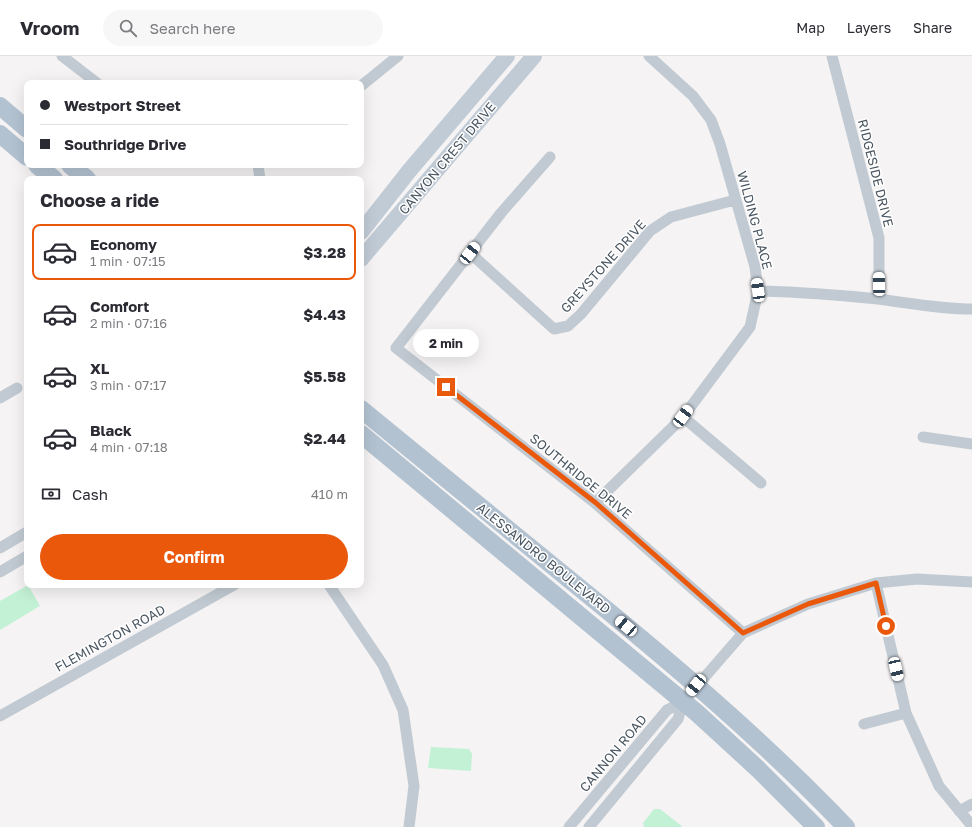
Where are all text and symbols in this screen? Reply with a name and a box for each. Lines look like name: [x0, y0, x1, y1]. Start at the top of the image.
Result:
search box: [103, 10, 383, 46]
text: Vroom: [20, 16, 79, 39]
icon: search: [117, 17, 139, 39]
text: Search here: [149, 19, 235, 37]
text: Map: [796, 19, 825, 36]
text: Layers: [847, 19, 891, 36]
text: Share: [913, 19, 952, 36]
text: Westport Street: [64, 96, 181, 114]
street label: CANYON CREST DRIVE: [395, 99, 499, 217]
street label: RIDGESIDE DRIVE: [855, 117, 897, 229]
text: Southridge Drive: [64, 135, 186, 153]
street label: WILDING PLACE: [734, 169, 776, 271]
text: Choose a ride: [40, 189, 159, 211]
street label: GREYSTONE DRIVE: [557, 216, 649, 316]
icon: car: [42, 234, 78, 270]
text: Economy: [90, 235, 157, 253]
car: [458, 240, 482, 266]
text: $3.28: [303, 243, 346, 261]
text: 1 min · 07:15: [90, 253, 166, 269]
car: [873, 272, 885, 296]
car: [750, 277, 766, 303]
icon: car: [42, 296, 78, 332]
text: Comfort: [90, 297, 149, 315]
text: $4.43: [303, 305, 346, 323]
text: 2 min · 07:16: [90, 315, 167, 331]
callout: 2 min: [413, 329, 479, 357]
text: 2 min: [429, 335, 463, 351]
icon: car: [42, 358, 78, 394]
text: XL: [90, 359, 109, 377]
text: $5.58: [303, 367, 346, 385]
text: 3 min · 07:17: [90, 377, 166, 393]
route end: [437, 378, 455, 396]
car: [671, 403, 695, 429]
icon: car: [42, 420, 78, 456]
text: Black: [90, 421, 132, 439]
text: $2.44: [303, 429, 346, 447]
street label: SOUTHRIDGE DRIVE: [527, 430, 635, 522]
text: 4 min · 07:18: [90, 439, 168, 455]
icon: cash: [40, 483, 62, 505]
text: Cash: [72, 485, 108, 503]
text: 410 m: [311, 486, 348, 502]
street label: ALESSANDRO BOULEVARD: [474, 499, 614, 617]
button: Confirm: [40, 534, 348, 580]
street label: FLEMINGTON ROAD: [52, 601, 168, 675]
car: [613, 614, 639, 638]
route start: [877, 617, 895, 635]
car: [887, 656, 905, 682]
car: [684, 672, 708, 698]
street label: CANNON ROAD: [576, 711, 650, 795]

